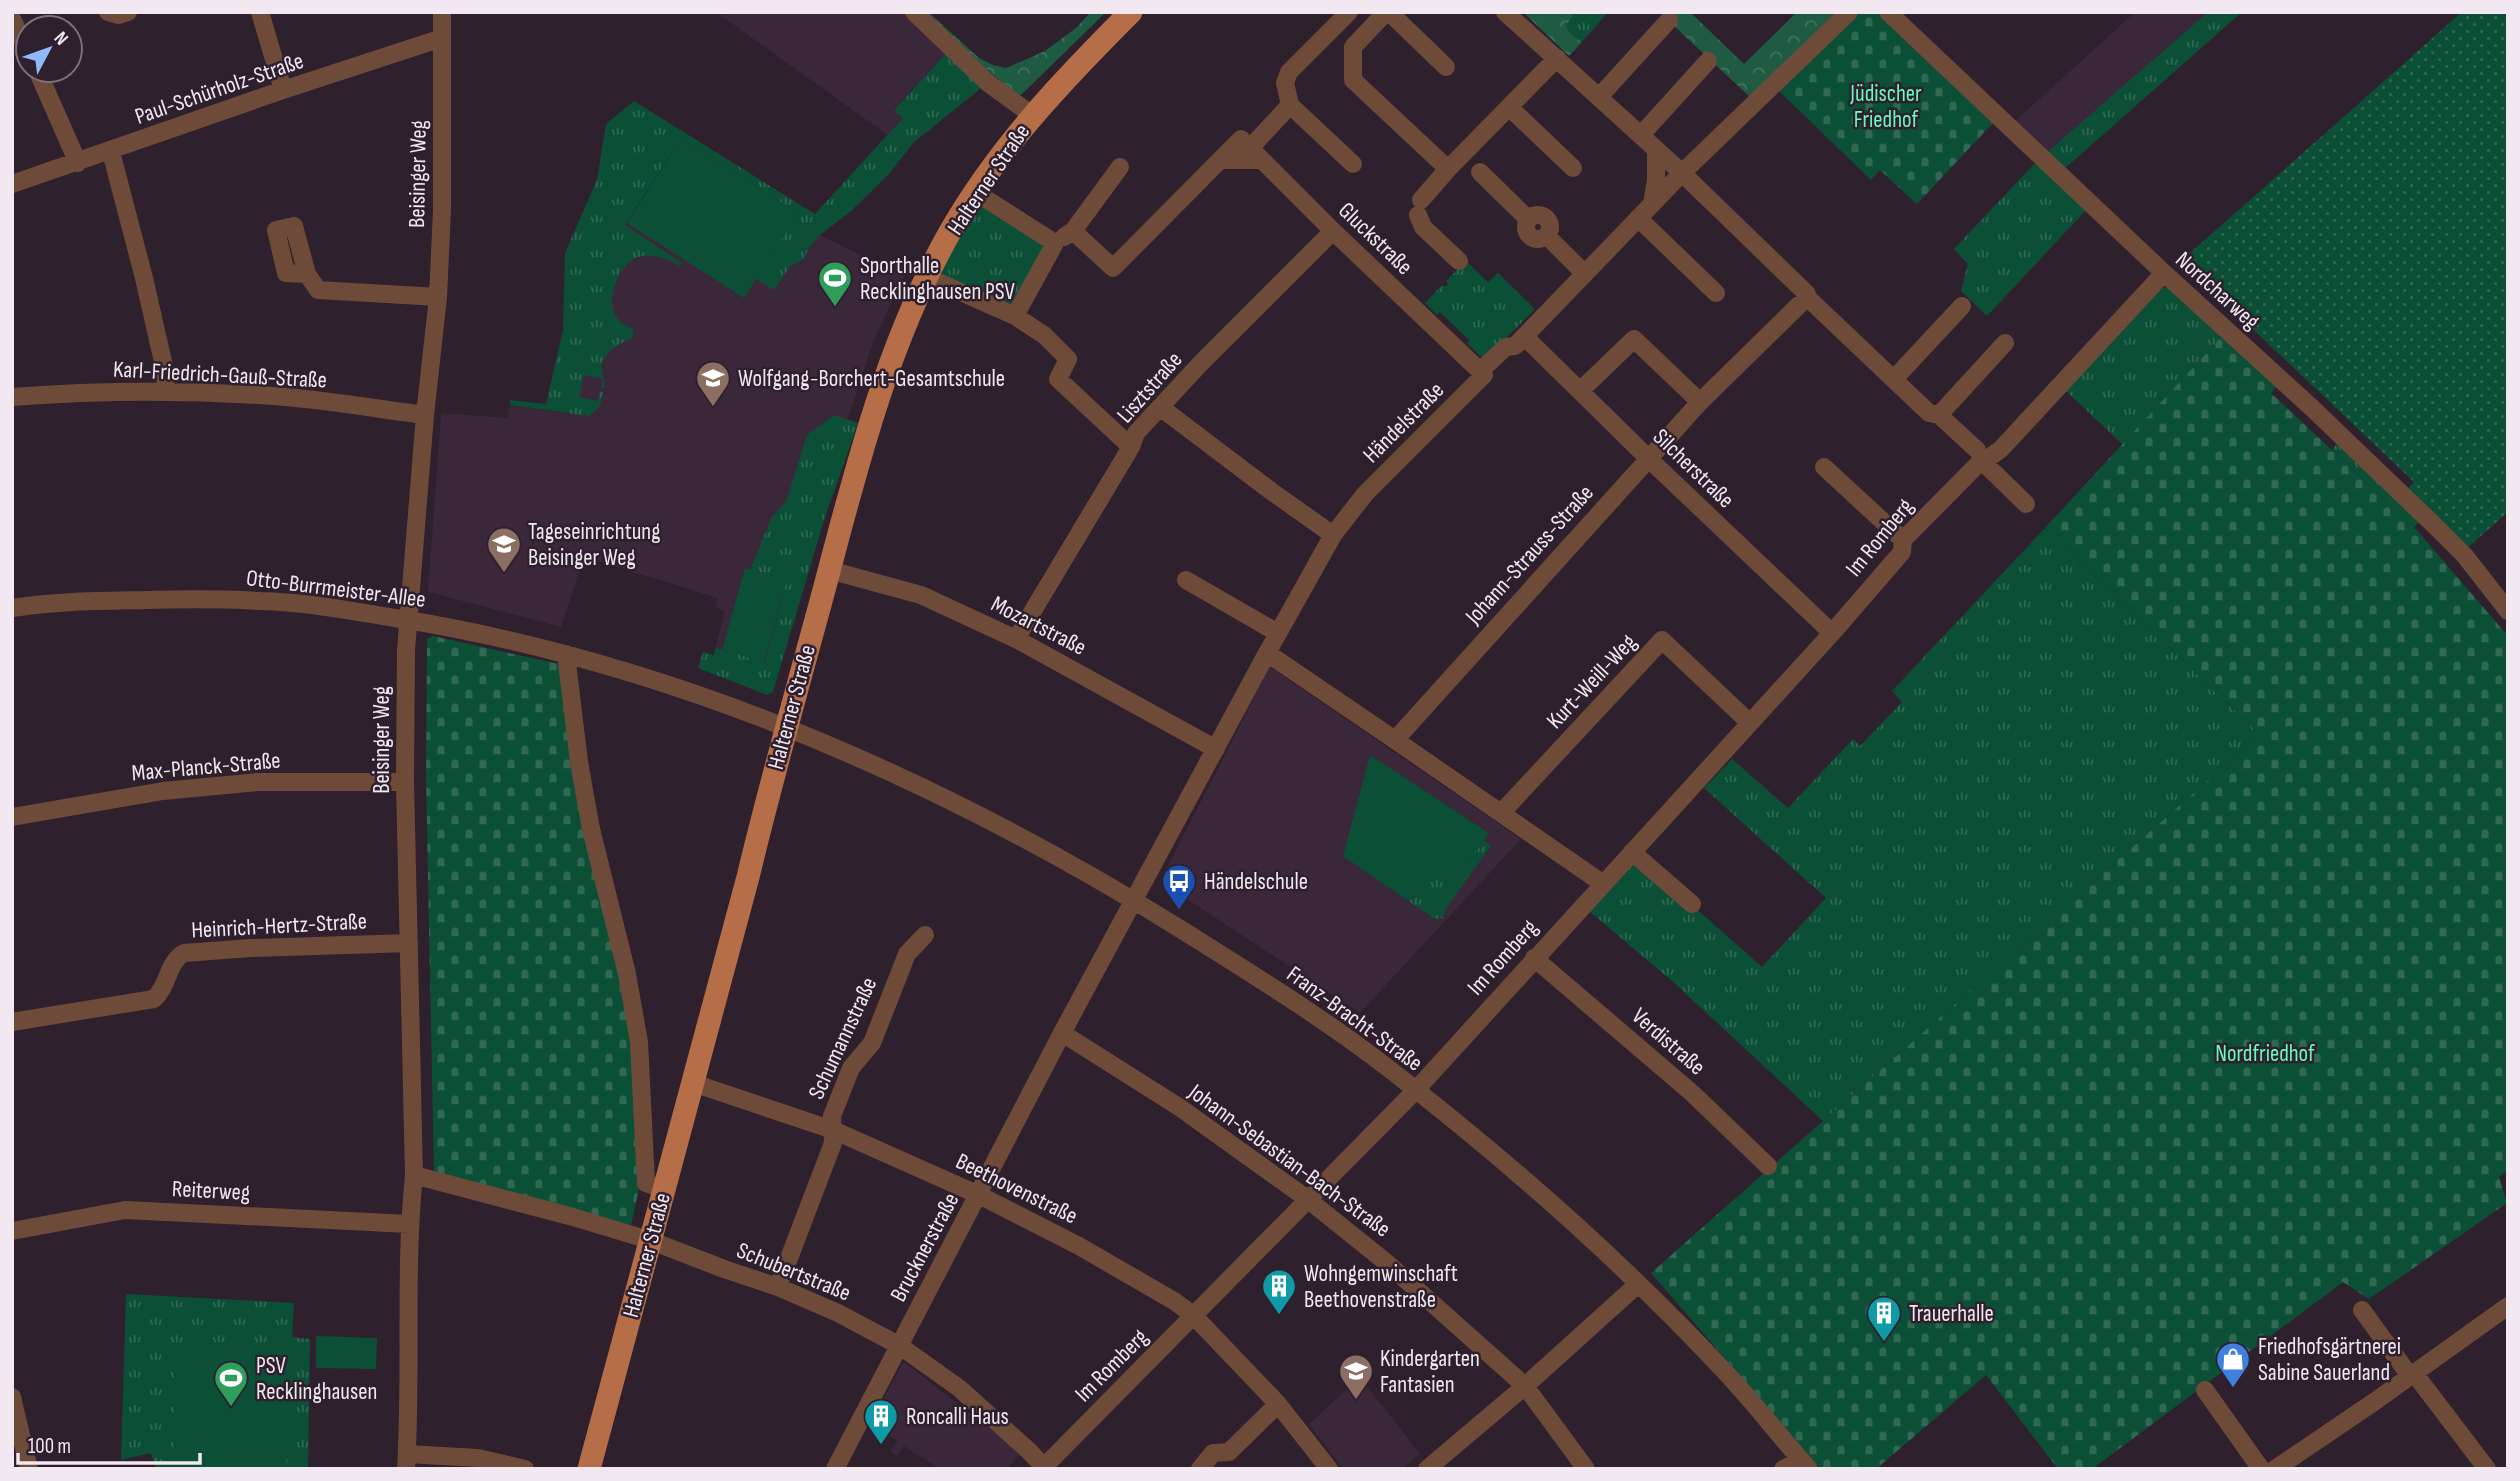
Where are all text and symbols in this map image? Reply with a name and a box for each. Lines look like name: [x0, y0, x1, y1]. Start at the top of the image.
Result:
north arrow: [14, 14, 84, 84]
text: N: [49, 27, 73, 50]
street label: Paul-Schürholz-Straße: [131, 47, 307, 131]
park label: Jüdischer Friedhof: [1849, 80, 1922, 134]
street label: Halterner Straße: [942, 119, 1036, 240]
street label: Beisinger Weg: [403, 120, 433, 228]
street label: Gluckstraße: [1332, 197, 1418, 281]
street label: Nordcharweg: [2170, 246, 2265, 336]
place label: Sporthalle Recklinghausen PSV: [860, 252, 1016, 306]
sports icon: Sporthalle Recklinghausen PSV: [816, 259, 854, 308]
street label: Lisztstraße: [1111, 346, 1188, 429]
street label: Karl-Friedrich-Gauß-Straße: [112, 355, 327, 395]
school or university icon: Wolfgang-Borchert-Gesamtschule: [694, 359, 732, 408]
place label: Wolfgang-Borchert-Gesamtschule: [738, 365, 1005, 393]
street label: Händelstraße: [1357, 376, 1450, 469]
street label: Silcherstraße: [1647, 423, 1740, 514]
street label: Johann-Strauss-Straße: [1459, 479, 1600, 631]
street label: Im Romberg: [1840, 493, 1920, 582]
place label: Tageseinrichtung Beisinger Weg: [528, 518, 660, 572]
school or university icon: Tageseinrichtung Beisinger Weg: [485, 525, 523, 574]
street label: Otto-Burrmeister-Allee: [245, 564, 427, 614]
street label: Mozartstraße: [986, 590, 1091, 662]
street label: Kurt-Weill-Weg: [1541, 629, 1643, 735]
street label: Halterner Straße: [762, 642, 822, 773]
street label: Beisinger Weg: [368, 686, 396, 794]
street label: Max-Planck-Straße: [130, 747, 282, 787]
bus stop icon: Händelschule: [1160, 862, 1198, 911]
place label: Händelschule: [1204, 868, 1308, 896]
street label: Heinrich-Hertz-Straße: [191, 907, 368, 945]
street label: Im Romberg: [1462, 914, 1544, 1001]
street label: Franz-Bracht-Straße: [1281, 960, 1428, 1077]
street label: Schumannstraße: [803, 973, 883, 1104]
street label: Verdistraße: [1626, 1002, 1711, 1081]
park label: Nordfriedhof: [2215, 1040, 2315, 1068]
street label: Johann-Sebastian-Bach-Straße: [1182, 1078, 1396, 1243]
street label: Beethovenstraße: [951, 1147, 1082, 1230]
street label: Reiterweg: [171, 1175, 251, 1207]
street label: Brucknerstraße: [885, 1188, 965, 1307]
street label: Halterner Straße: [617, 1190, 677, 1321]
street label: Schubertstraße: [733, 1236, 855, 1307]
place label: Wohngemwinschaft Beethovenstraße: [1304, 1260, 1458, 1314]
building icon: Wohngemwinschaft Beethovenstraße: [1260, 1267, 1298, 1316]
building icon: Trauerhalle: [1865, 1294, 1903, 1343]
place label: Trauerhalle: [1909, 1300, 1994, 1328]
street label: Im Romberg: [1069, 1323, 1154, 1408]
place label: Friedhofsgärtnerei Sabine Sauerland: [2258, 1333, 2401, 1387]
shop icon: Friedhofsgärtnerei Sabine Sauerland: [2214, 1340, 2252, 1389]
place label: Kindergarten Fantasien: [1380, 1345, 1480, 1399]
place label: PSV Recklinghausen: [256, 1352, 377, 1406]
school or university icon: Kindergarten Fantasien: [1337, 1352, 1375, 1401]
sports icon: PSV Recklinghausen: [212, 1359, 250, 1408]
building icon: Roncalli Haus: [862, 1397, 900, 1446]
place label: Roncalli Haus: [906, 1403, 1009, 1431]
scale bar: [18, 1422, 200, 1466]
text: 100 m: [28, 1434, 71, 1459]

